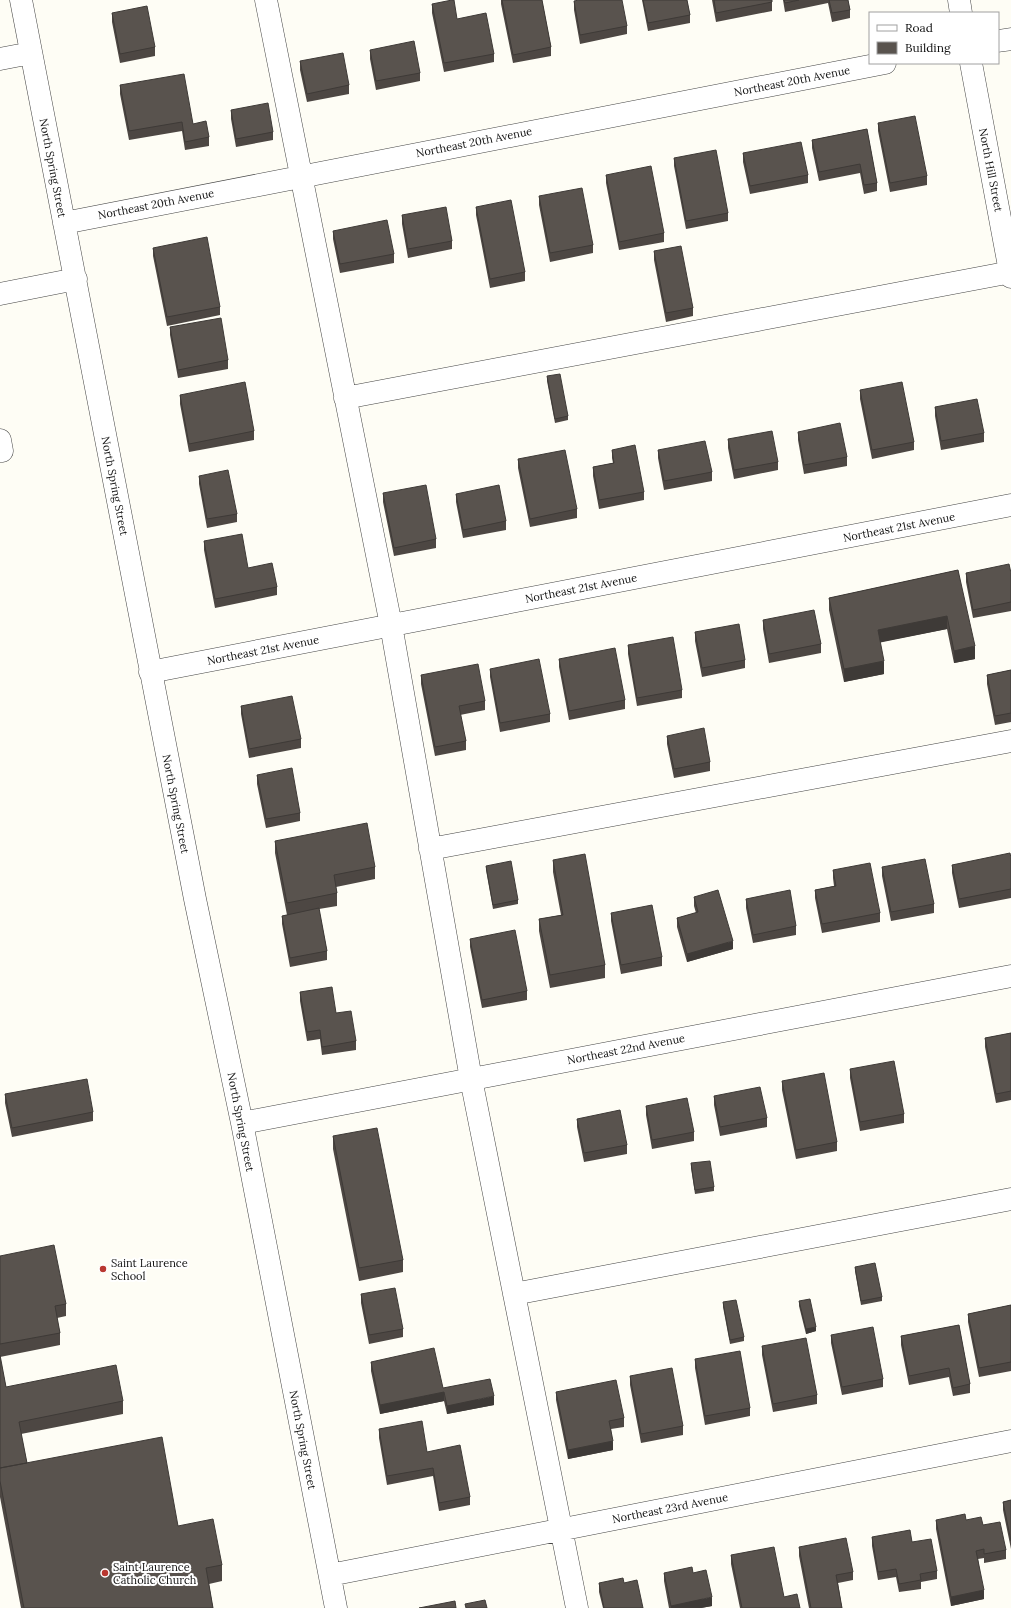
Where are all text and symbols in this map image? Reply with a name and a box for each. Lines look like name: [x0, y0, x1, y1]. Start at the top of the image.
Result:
legend: [869, 12, 999, 64]
text: Road: [905, 20, 933, 35]
text: Building: [905, 40, 951, 55]
street label: Northeast 20th Avenue: [733, 63, 851, 99]
street label: North Spring Street: [37, 117, 70, 219]
street label: Northeast 20th Avenue: [415, 124, 533, 160]
street label: North Hill Street: [976, 127, 1006, 214]
street label: Northeast 20th Avenue: [97, 186, 215, 222]
street label: North Spring Street: [99, 435, 132, 537]
street label: Northeast 21st Avenue: [842, 509, 956, 545]
street label: Northeast 21st Avenue: [524, 570, 638, 606]
street label: Northeast 21st Avenue: [206, 632, 320, 668]
street label: North Spring Street: [160, 753, 193, 855]
street label: Northeast 22nd Avenue: [566, 1031, 686, 1067]
street label: North Spring Street: [225, 1071, 258, 1173]
place label: Saint Laurence School: [111, 1256, 188, 1283]
marker: Saint Laurence School: [98, 1264, 108, 1274]
street label: North Spring Street: [287, 1389, 320, 1491]
street label: Northeast 23rd Avenue: [611, 1490, 729, 1526]
place label: Saint Laurence Catholic Church: [113, 1560, 197, 1587]
marker: Saint Laurence Catholic Church: [100, 1568, 110, 1578]

